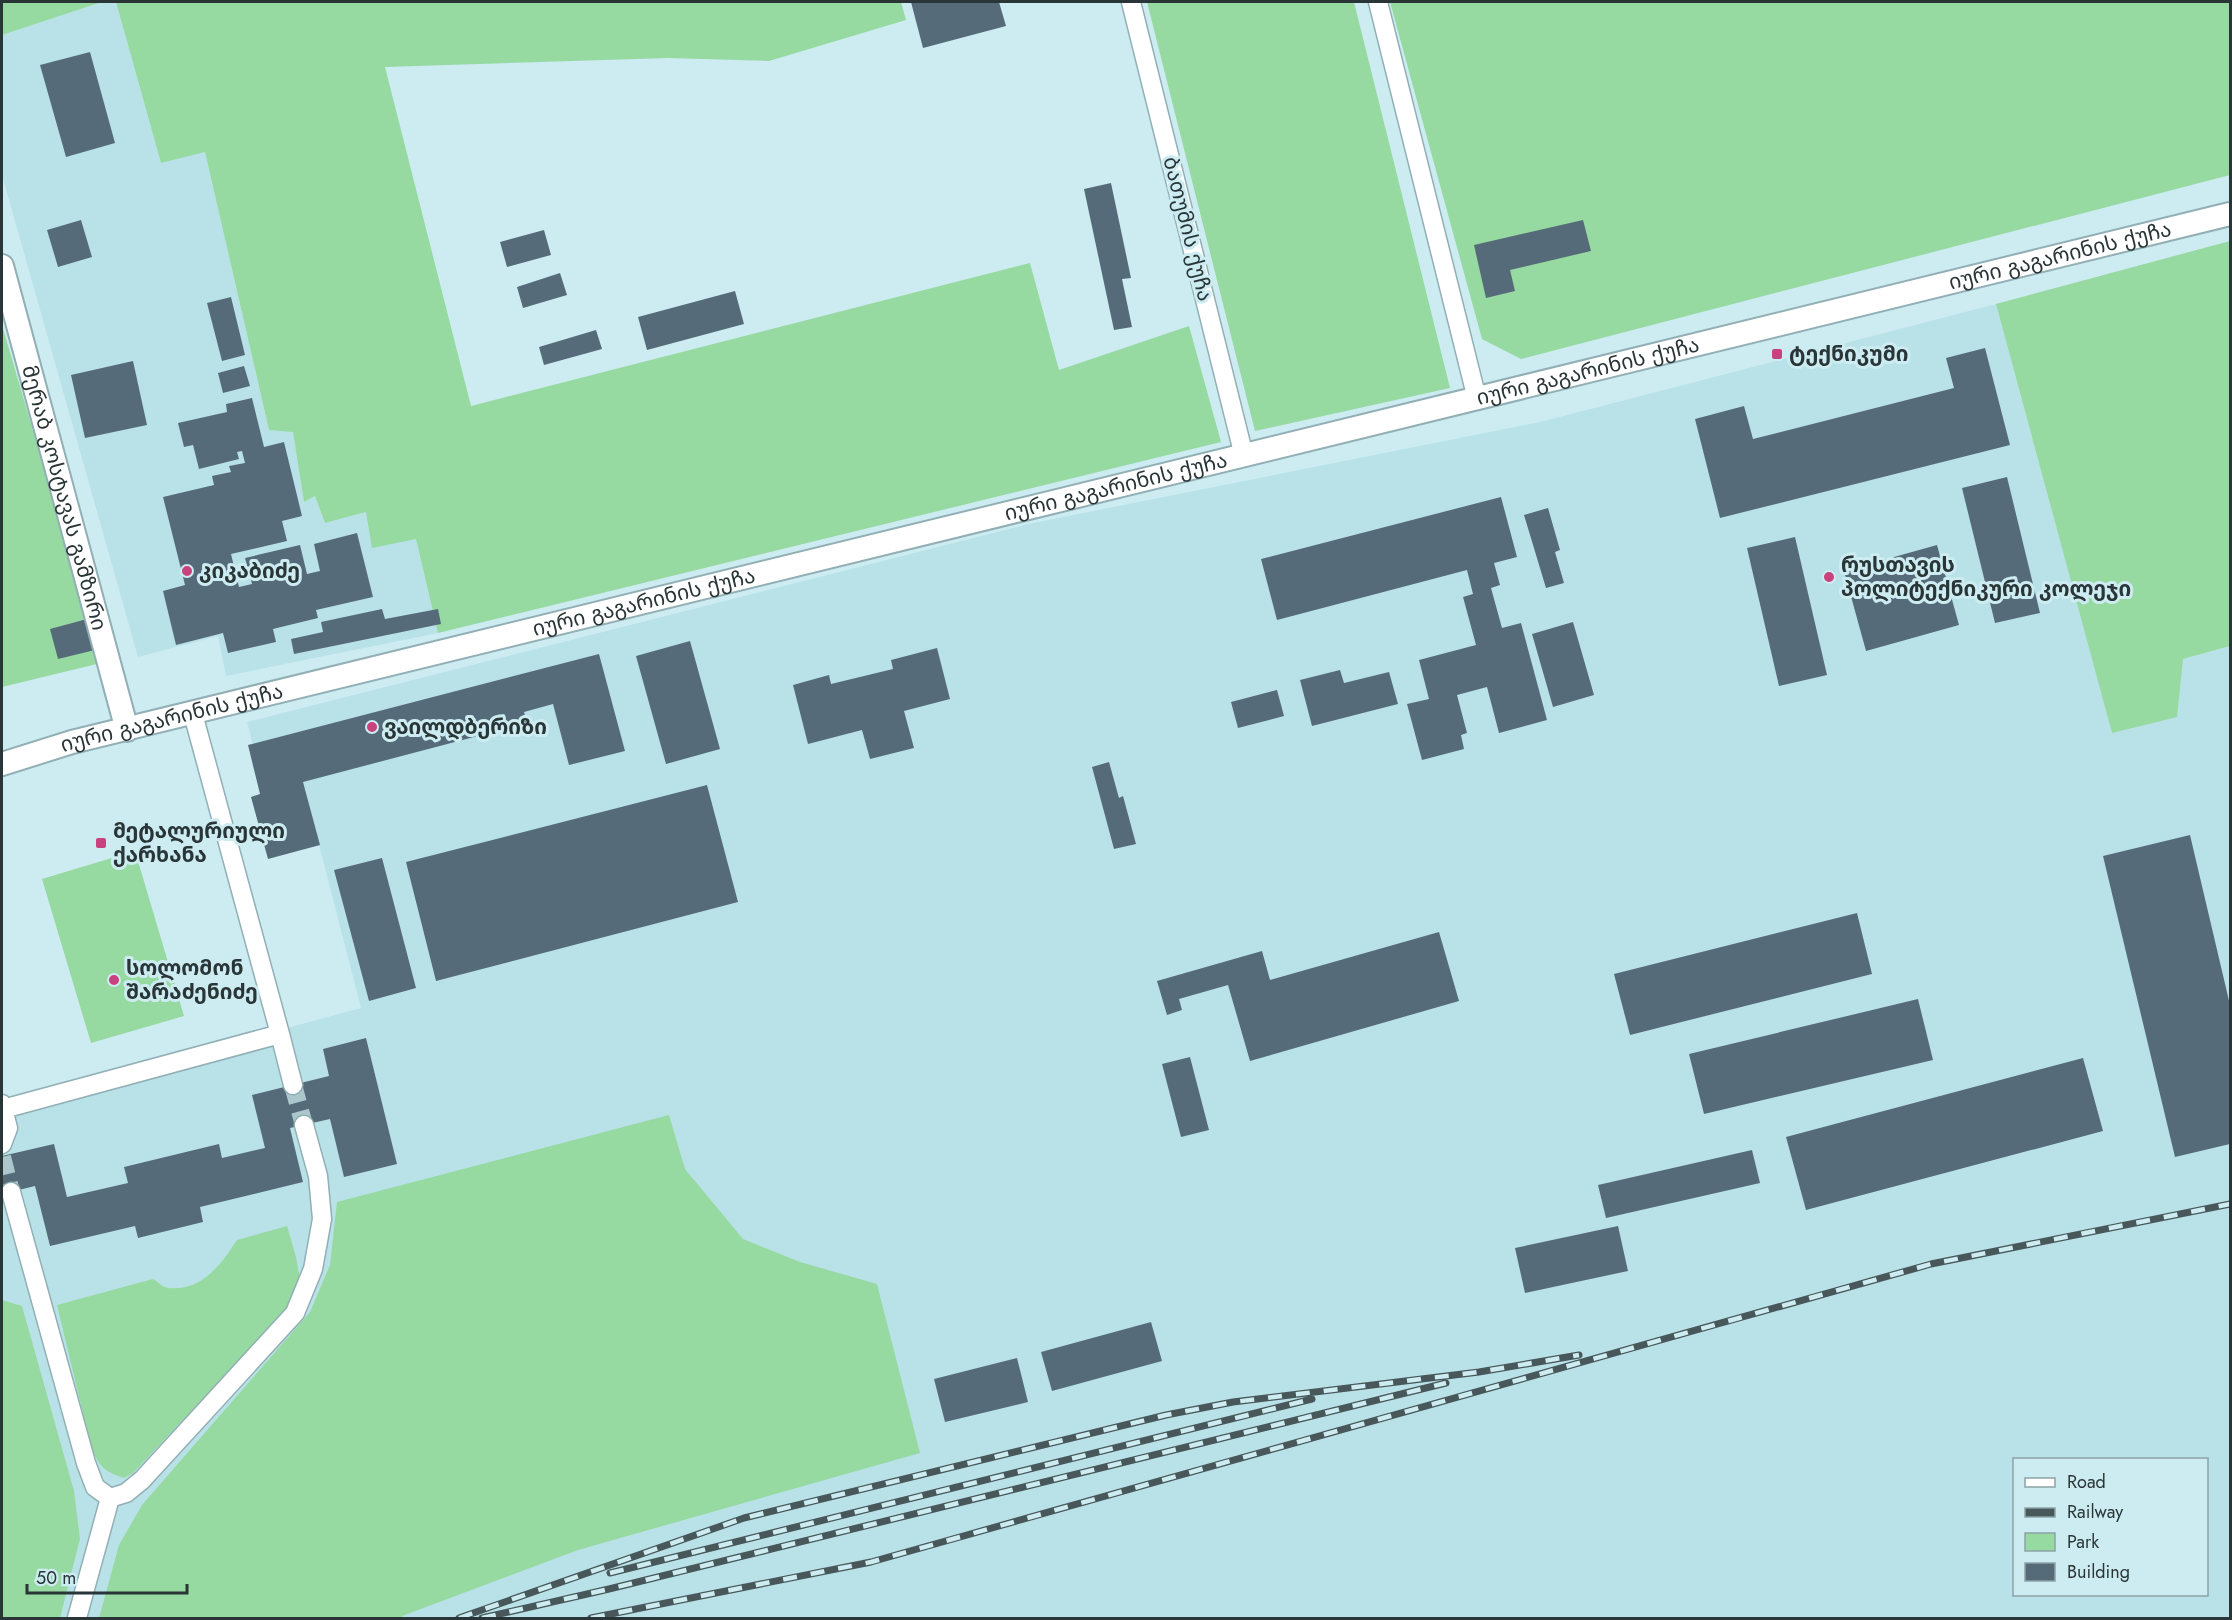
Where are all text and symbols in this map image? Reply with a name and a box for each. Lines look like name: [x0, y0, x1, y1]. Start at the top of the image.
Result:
street label: ბათუმის ქუჩა: [1156, 154, 1220, 304]
street label: იური გაგარინის ქუჩა: [1945, 214, 2174, 297]
street label: იური გაგარინის ქუჩა: [1473, 329, 1702, 413]
place label: ტექნიკუმი: [1789, 339, 1908, 369]
marker: ტექნიკუმი: [1770, 347, 1784, 361]
street label: მერაბ კოსტავას გამზირი: [14, 362, 114, 634]
street label: იური გაგარინის ქუჩა: [1001, 445, 1230, 528]
place label: რუსთავის პოლიტექნიკური კოლეჯი: [1841, 550, 2131, 604]
place label: კიკაბიძე: [199, 556, 300, 586]
street label: იური გაგარინის ქუჩა: [529, 560, 758, 644]
marker: კიკაბიძე: [180, 564, 194, 578]
marker: რუსთავის პოლიტექნიკური კოლეჯი: [1822, 570, 1836, 584]
street label: იური გაგარინის ქუჩა: [56, 676, 286, 760]
place label: ვაილდბერიზი: [384, 712, 547, 742]
marker: ვაილდბერიზი: [365, 720, 379, 734]
place label: მეტალურიული ქარხანა: [113, 816, 285, 870]
marker: მეტალურიული ქარხანა: [94, 836, 108, 850]
place label: სოლომონ შარაძენიძე: [126, 953, 258, 1007]
marker: სოლომონ შარაძენიძე: [107, 973, 121, 987]
legend: [2013, 1458, 2208, 1596]
text: Road: [2067, 1469, 2106, 1495]
text: Railway: [2067, 1499, 2123, 1525]
text: Park: [2067, 1529, 2099, 1555]
scale bar: [27, 1557, 188, 1595]
text: Building: [2067, 1559, 2130, 1585]
text: 50 m: [36, 1565, 76, 1591]

